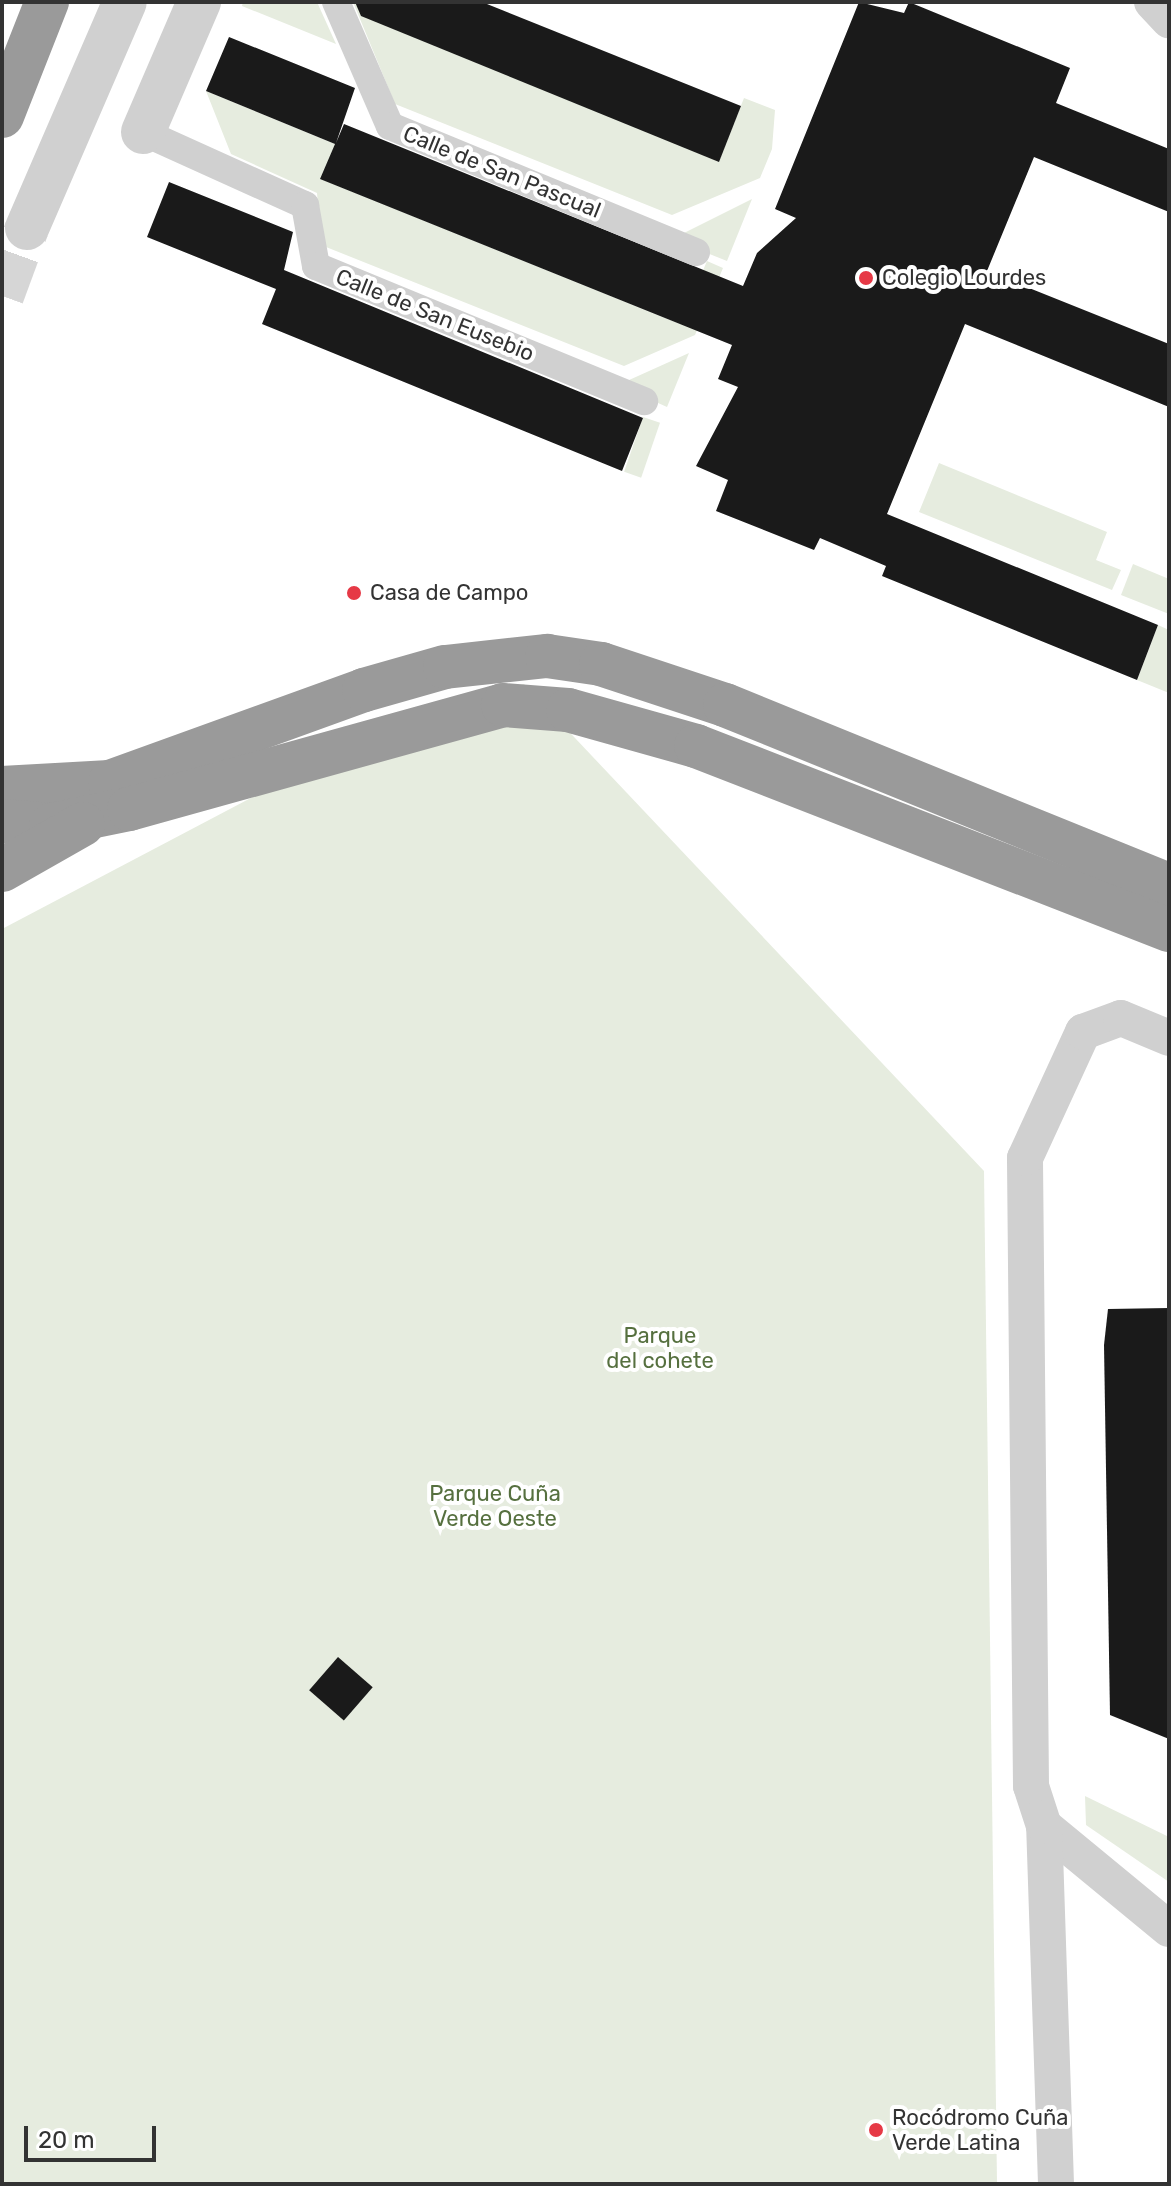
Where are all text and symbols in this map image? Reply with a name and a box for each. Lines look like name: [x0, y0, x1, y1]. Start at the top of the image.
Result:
street label: Calle de San Pascual: [399, 120, 605, 224]
street label: Calle de San Eusebio: [332, 263, 538, 367]
place label: Colegio Lourdes: [882, 265, 1046, 291]
marker: Colegio Lourdes: [857, 269, 875, 287]
place label: Casa de Campo: [370, 580, 528, 606]
marker: Casa de Campo: [345, 584, 363, 602]
park label: Parque del cohete: [606, 1322, 714, 1374]
park label: Parque Cuña Verde Oeste: [429, 1480, 561, 1532]
place label: Rocódromo Cuña Verde Latina: [892, 2104, 1068, 2156]
scale bar: [28, 2110, 160, 2160]
marker: Rocódromo Cuña Verde Latina: [867, 2121, 885, 2139]
text: 20 m: [38, 2126, 95, 2154]

